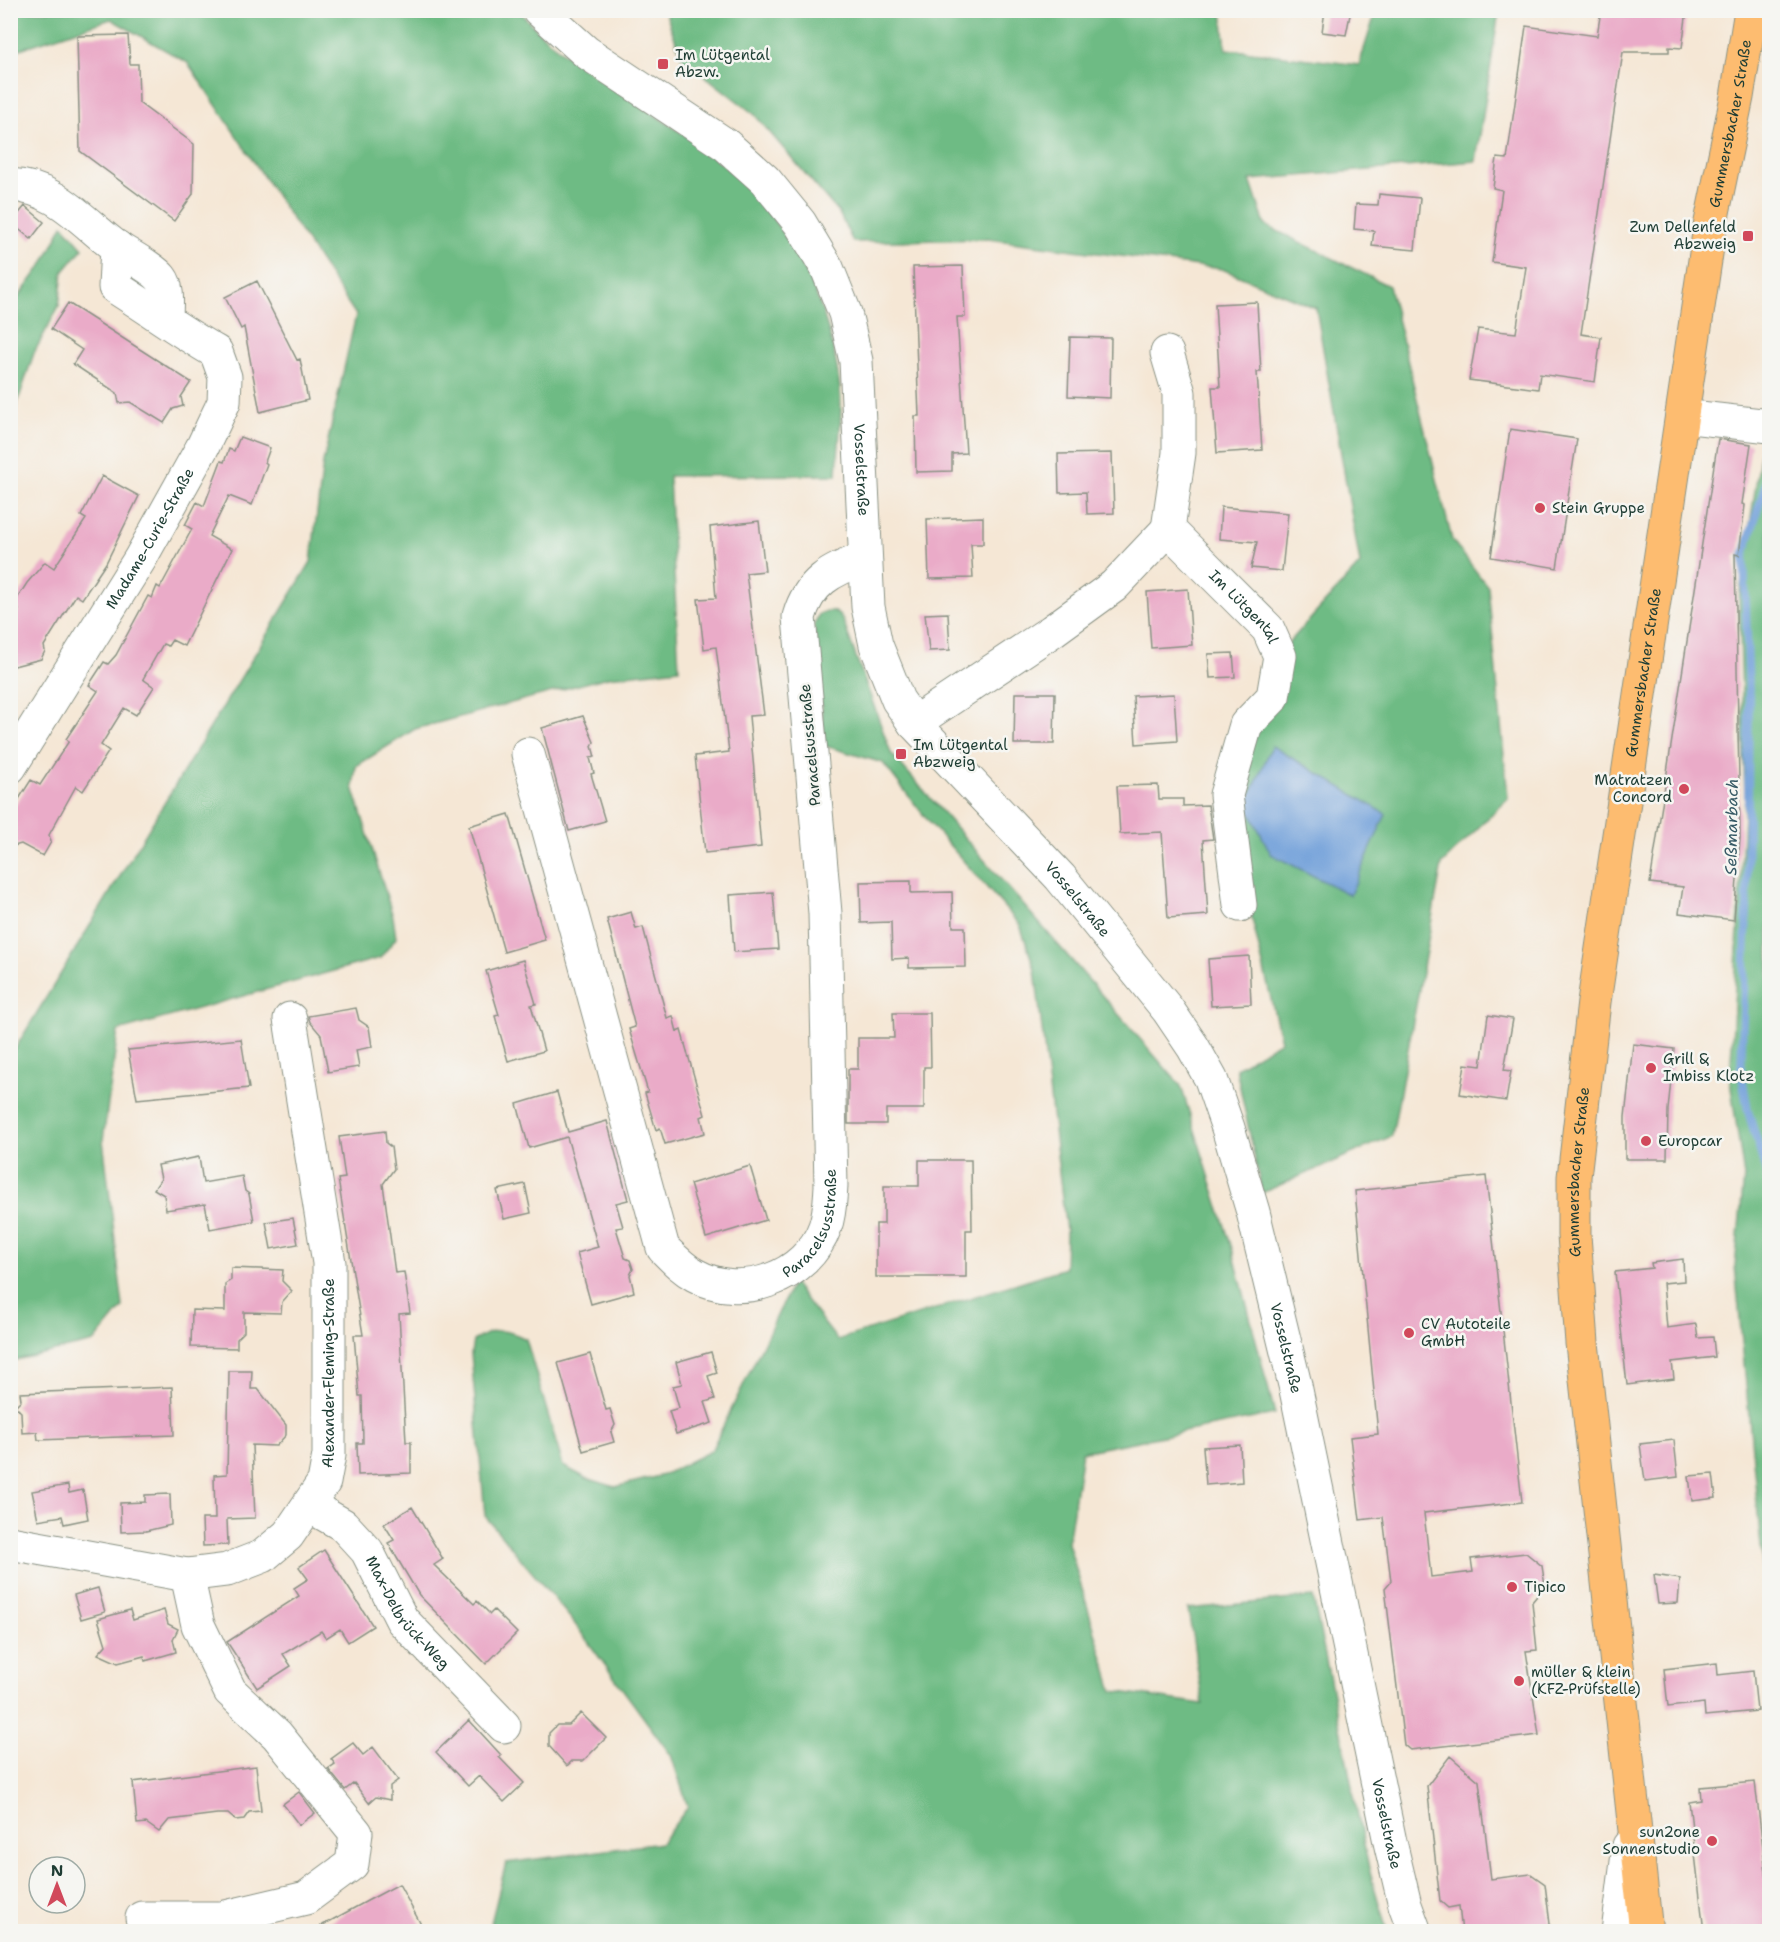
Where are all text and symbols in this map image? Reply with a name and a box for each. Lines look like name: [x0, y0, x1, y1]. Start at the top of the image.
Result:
street label: Gummersbacher Straße: [1704, 38, 1756, 209]
place label: Im Lütgental Abzw.: [675, 45, 770, 82]
marker: Im Lütgental Abzw.: [656, 57, 670, 71]
place label: Zum Dellenfeld Abzweig: [1629, 217, 1736, 254]
marker: Zum Dellenfeld Abzweig: [1741, 229, 1755, 243]
street label: Vosselstraße: [849, 423, 874, 516]
street label: Madame-Curie-Straße: [101, 464, 199, 613]
place label: Stein Gruppe: [1552, 498, 1645, 518]
marker: Stein Gruppe: [1533, 501, 1547, 515]
street label: Im Lütgental: [1205, 566, 1283, 647]
street label: Gummersbacher Straße: [1621, 587, 1666, 759]
street label: Paracelsusstraße: [795, 683, 825, 807]
place label: Im Lütgental Abzweig: [913, 735, 1008, 772]
marker: Im Lütgental Abzweig: [894, 747, 908, 761]
place label: Matratzen Concord: [1594, 770, 1672, 807]
water label: Seßmarbach: [1720, 779, 1743, 876]
marker: Matratzen Concord: [1677, 782, 1691, 796]
street label: Vosselstraße: [1040, 857, 1115, 941]
place label: Grill & Imbiss Klotz: [1663, 1049, 1754, 1086]
marker: Grill & Imbiss Klotz: [1644, 1061, 1658, 1075]
street label: Gummersbacher Straße: [1564, 1086, 1594, 1258]
place label: Europcar: [1658, 1131, 1723, 1151]
marker: Europcar: [1639, 1134, 1653, 1148]
street label: Paracelsusstraße: [779, 1169, 841, 1283]
street label: Alexander-Fleming-Straße: [317, 1278, 339, 1469]
street label: Vosselstraße: [1265, 1301, 1306, 1395]
place label: CV Autoteile GmbH: [1421, 1314, 1511, 1351]
marker: CV Autoteile GmbH: [1402, 1326, 1416, 1340]
street label: Max-Delbrück-Weg: [361, 1553, 454, 1674]
place label: Tipico: [1524, 1577, 1566, 1597]
marker: Tipico: [1505, 1580, 1519, 1594]
place label: müller & klein (KFZ-Prüfstelle): [1531, 1662, 1641, 1699]
marker: müller & klein (KFZ-Prüfstelle): [1512, 1674, 1526, 1688]
street label: Vosselstraße: [1367, 1776, 1406, 1871]
place label: sun2one Sonnenstudio: [1603, 1822, 1700, 1859]
marker: sun2one Sonnenstudio: [1705, 1834, 1719, 1848]
north arrow: [27, 1855, 87, 1915]
text: N: [51, 1860, 63, 1881]

